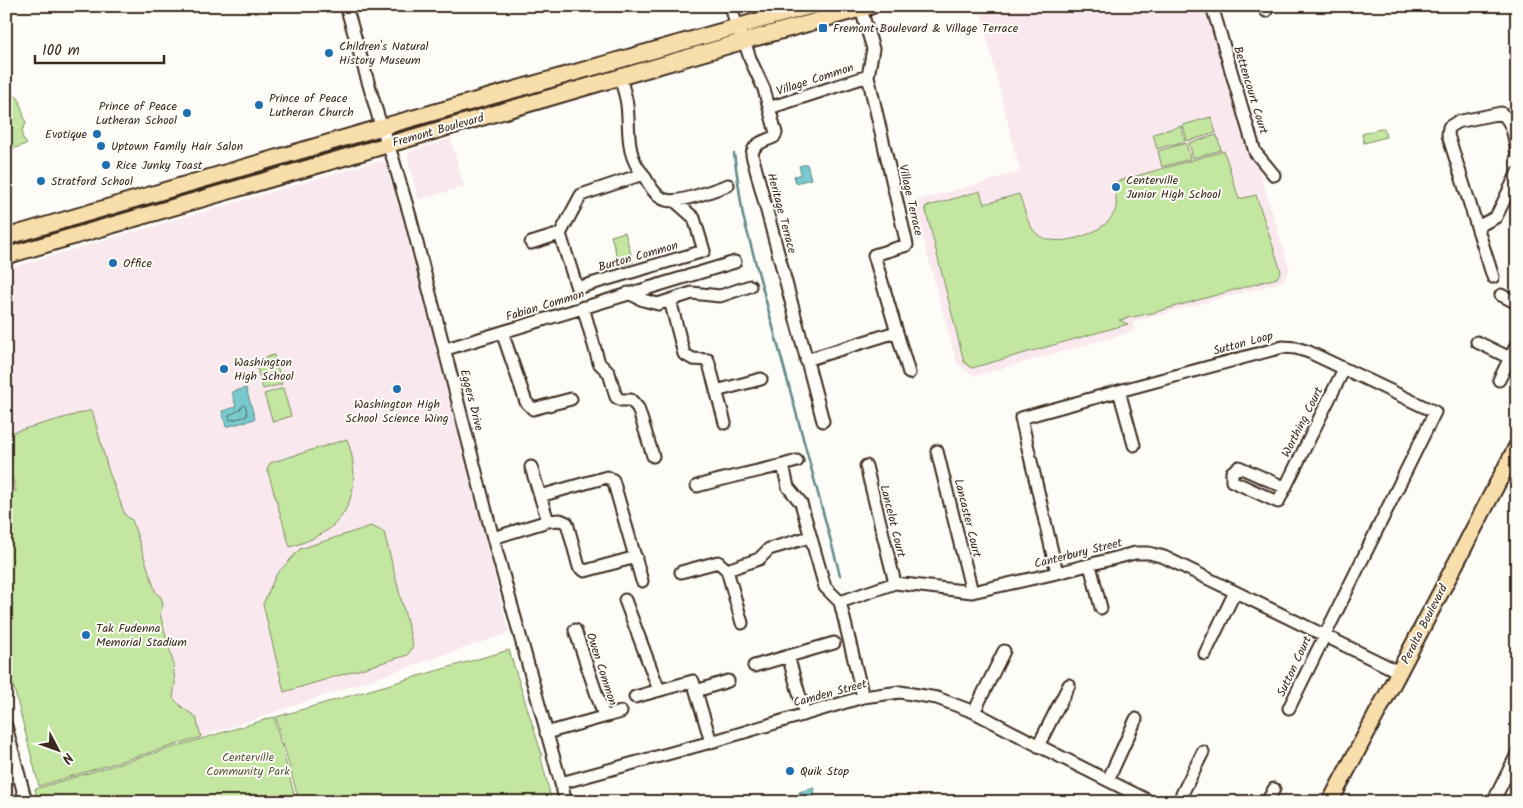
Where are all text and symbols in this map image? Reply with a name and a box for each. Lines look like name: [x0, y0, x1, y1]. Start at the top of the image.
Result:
place label: Fremont Boulevard & Village Terrace: [833, 19, 1019, 38]
marker: Fremont Boulevard & Village Terrace: [817, 22, 829, 34]
scale bar: [35, 32, 164, 64]
place label: Children's Natural History Museum: [339, 37, 429, 70]
text: 100 m: [42, 39, 80, 63]
street label: Bettencourt Court: [1228, 44, 1273, 137]
marker: Children's Natural History Museum: [323, 47, 335, 59]
street label: Village Common: [774, 58, 856, 101]
place label: Prince of Peace Lutheran Church: [269, 89, 354, 122]
place label: Prince of Peace Lutheran School: [95, 97, 178, 130]
marker: Prince of Peace Lutheran Church: [253, 99, 265, 111]
marker: Prince of Peace Lutheran School: [181, 107, 193, 119]
street label: Fremont Boulevard: [390, 108, 487, 153]
place label: Evotique: [45, 125, 88, 144]
marker: Evotique: [91, 128, 103, 140]
place label: Uptown Family Hair Salon: [111, 137, 243, 156]
marker: Uptown Family Hair Salon: [95, 140, 107, 152]
place label: Rice Junky Toast: [116, 156, 203, 175]
marker: Rice Junky Toast: [100, 159, 112, 171]
street label: Village Terrace: [893, 163, 928, 238]
street label: Heritage Terrace: [762, 171, 802, 256]
place label: Centerville Junior High School: [1126, 171, 1221, 204]
place label: Stratford School: [51, 172, 133, 191]
marker: Stratford School: [35, 175, 47, 187]
marker: Centerville Junior High School: [1110, 181, 1122, 193]
street label: Burton Common: [596, 236, 680, 277]
place label: Office: [123, 254, 153, 273]
marker: Office: [107, 257, 119, 269]
street label: Fabian Common: [503, 284, 587, 326]
street label: Sutton Loop: [1211, 326, 1275, 361]
place label: Washington High School: [234, 353, 294, 386]
marker: Washington High School: [218, 363, 230, 375]
street label: Eggers Drive: [455, 367, 488, 433]
marker: Washington High School Science Wing: [391, 383, 403, 395]
street label: Worthing Court: [1277, 383, 1328, 461]
place label: Washington High School Science Wing: [345, 395, 449, 428]
street label: Lancaster Court: [949, 477, 987, 560]
street label: Lancelot Court: [874, 483, 911, 560]
street label: Canterbury Street: [1032, 533, 1124, 574]
street label: Peralta Boulevard: [1396, 580, 1453, 667]
place label: Tak Fudenna Memorial Stadium: [96, 619, 187, 652]
marker: Tak Fudenna Memorial Stadium: [80, 629, 92, 641]
street label: Owen Common: [581, 630, 622, 708]
street label: Sutton Court: [1272, 632, 1317, 700]
street label: Camden Street: [791, 674, 869, 712]
north arrow: [32, 726, 82, 776]
text: N: [56, 747, 78, 769]
park label: Centerville Community Park: [206, 748, 290, 781]
place label: Quik Stop: [800, 762, 849, 781]
marker: Quik Stop: [784, 765, 796, 777]

